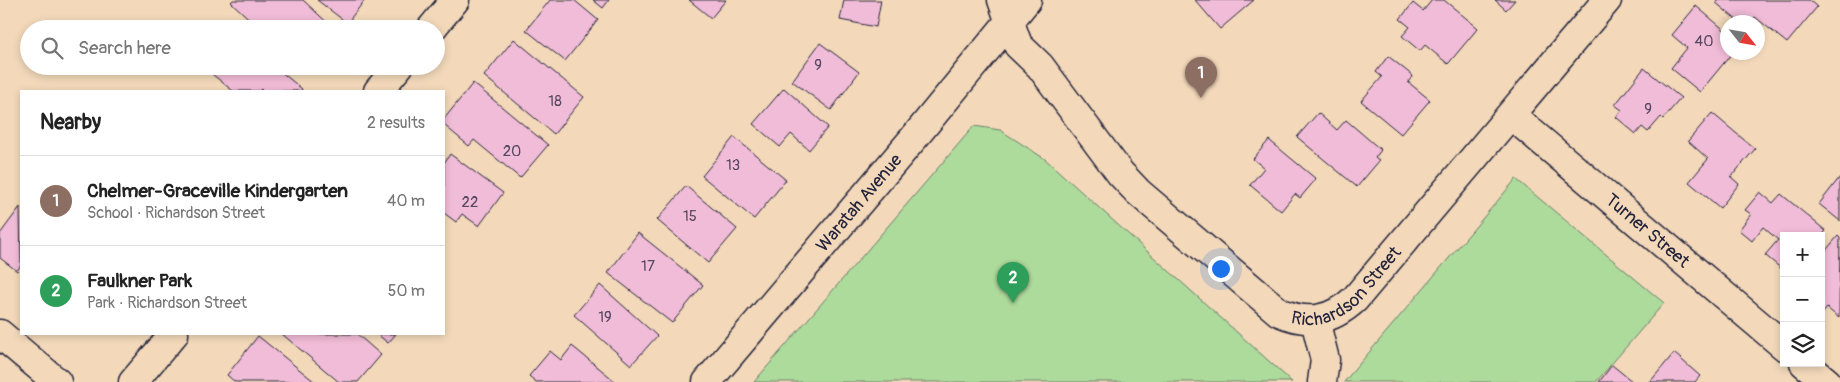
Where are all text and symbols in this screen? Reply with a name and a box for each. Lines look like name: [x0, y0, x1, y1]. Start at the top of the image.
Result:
north arrow: [1720, 15, 1765, 60]
search box: [20, 20, 445, 75]
house number: 40: [1695, 32, 1713, 51]
icon: search: [38, 34, 66, 62]
text: Search here: [78, 36, 171, 60]
house number: 9: [814, 56, 822, 75]
pin: 1: [1185, 57, 1217, 98]
house number: 18: [548, 92, 562, 111]
house number: 9: [1644, 100, 1652, 119]
text: Nearby: [40, 109, 101, 136]
text: 2 results: [367, 113, 425, 133]
house number: 20: [503, 142, 521, 161]
street label: Waratah Avenue: [811, 149, 907, 257]
house number: 13: [726, 156, 740, 175]
text: Chelmer-Graceville Kindergarten: [87, 179, 348, 203]
street label: Turner Street: [1600, 189, 1695, 274]
text: 1: [53, 191, 59, 211]
text: 40 m: [387, 191, 425, 211]
house number: 22: [462, 193, 478, 212]
text: School · Richardson Street: [87, 203, 265, 223]
house number: 15: [683, 207, 697, 226]
map controls: [1780, 232, 1825, 367]
button: +: [1780, 232, 1825, 277]
street label: Richardson Street: [1289, 241, 1407, 331]
your location: [1208, 256, 1234, 282]
house number: 17: [641, 257, 655, 276]
pin: 2: [997, 262, 1029, 303]
text: Faulkner Park: [87, 269, 192, 293]
button: −: [1780, 277, 1825, 322]
text: 2: [52, 281, 60, 301]
text: 50 m: [388, 281, 425, 301]
text: Park · Richardson Street: [87, 293, 247, 313]
house number: 19: [598, 308, 612, 327]
button: layers: [1780, 322, 1825, 367]

